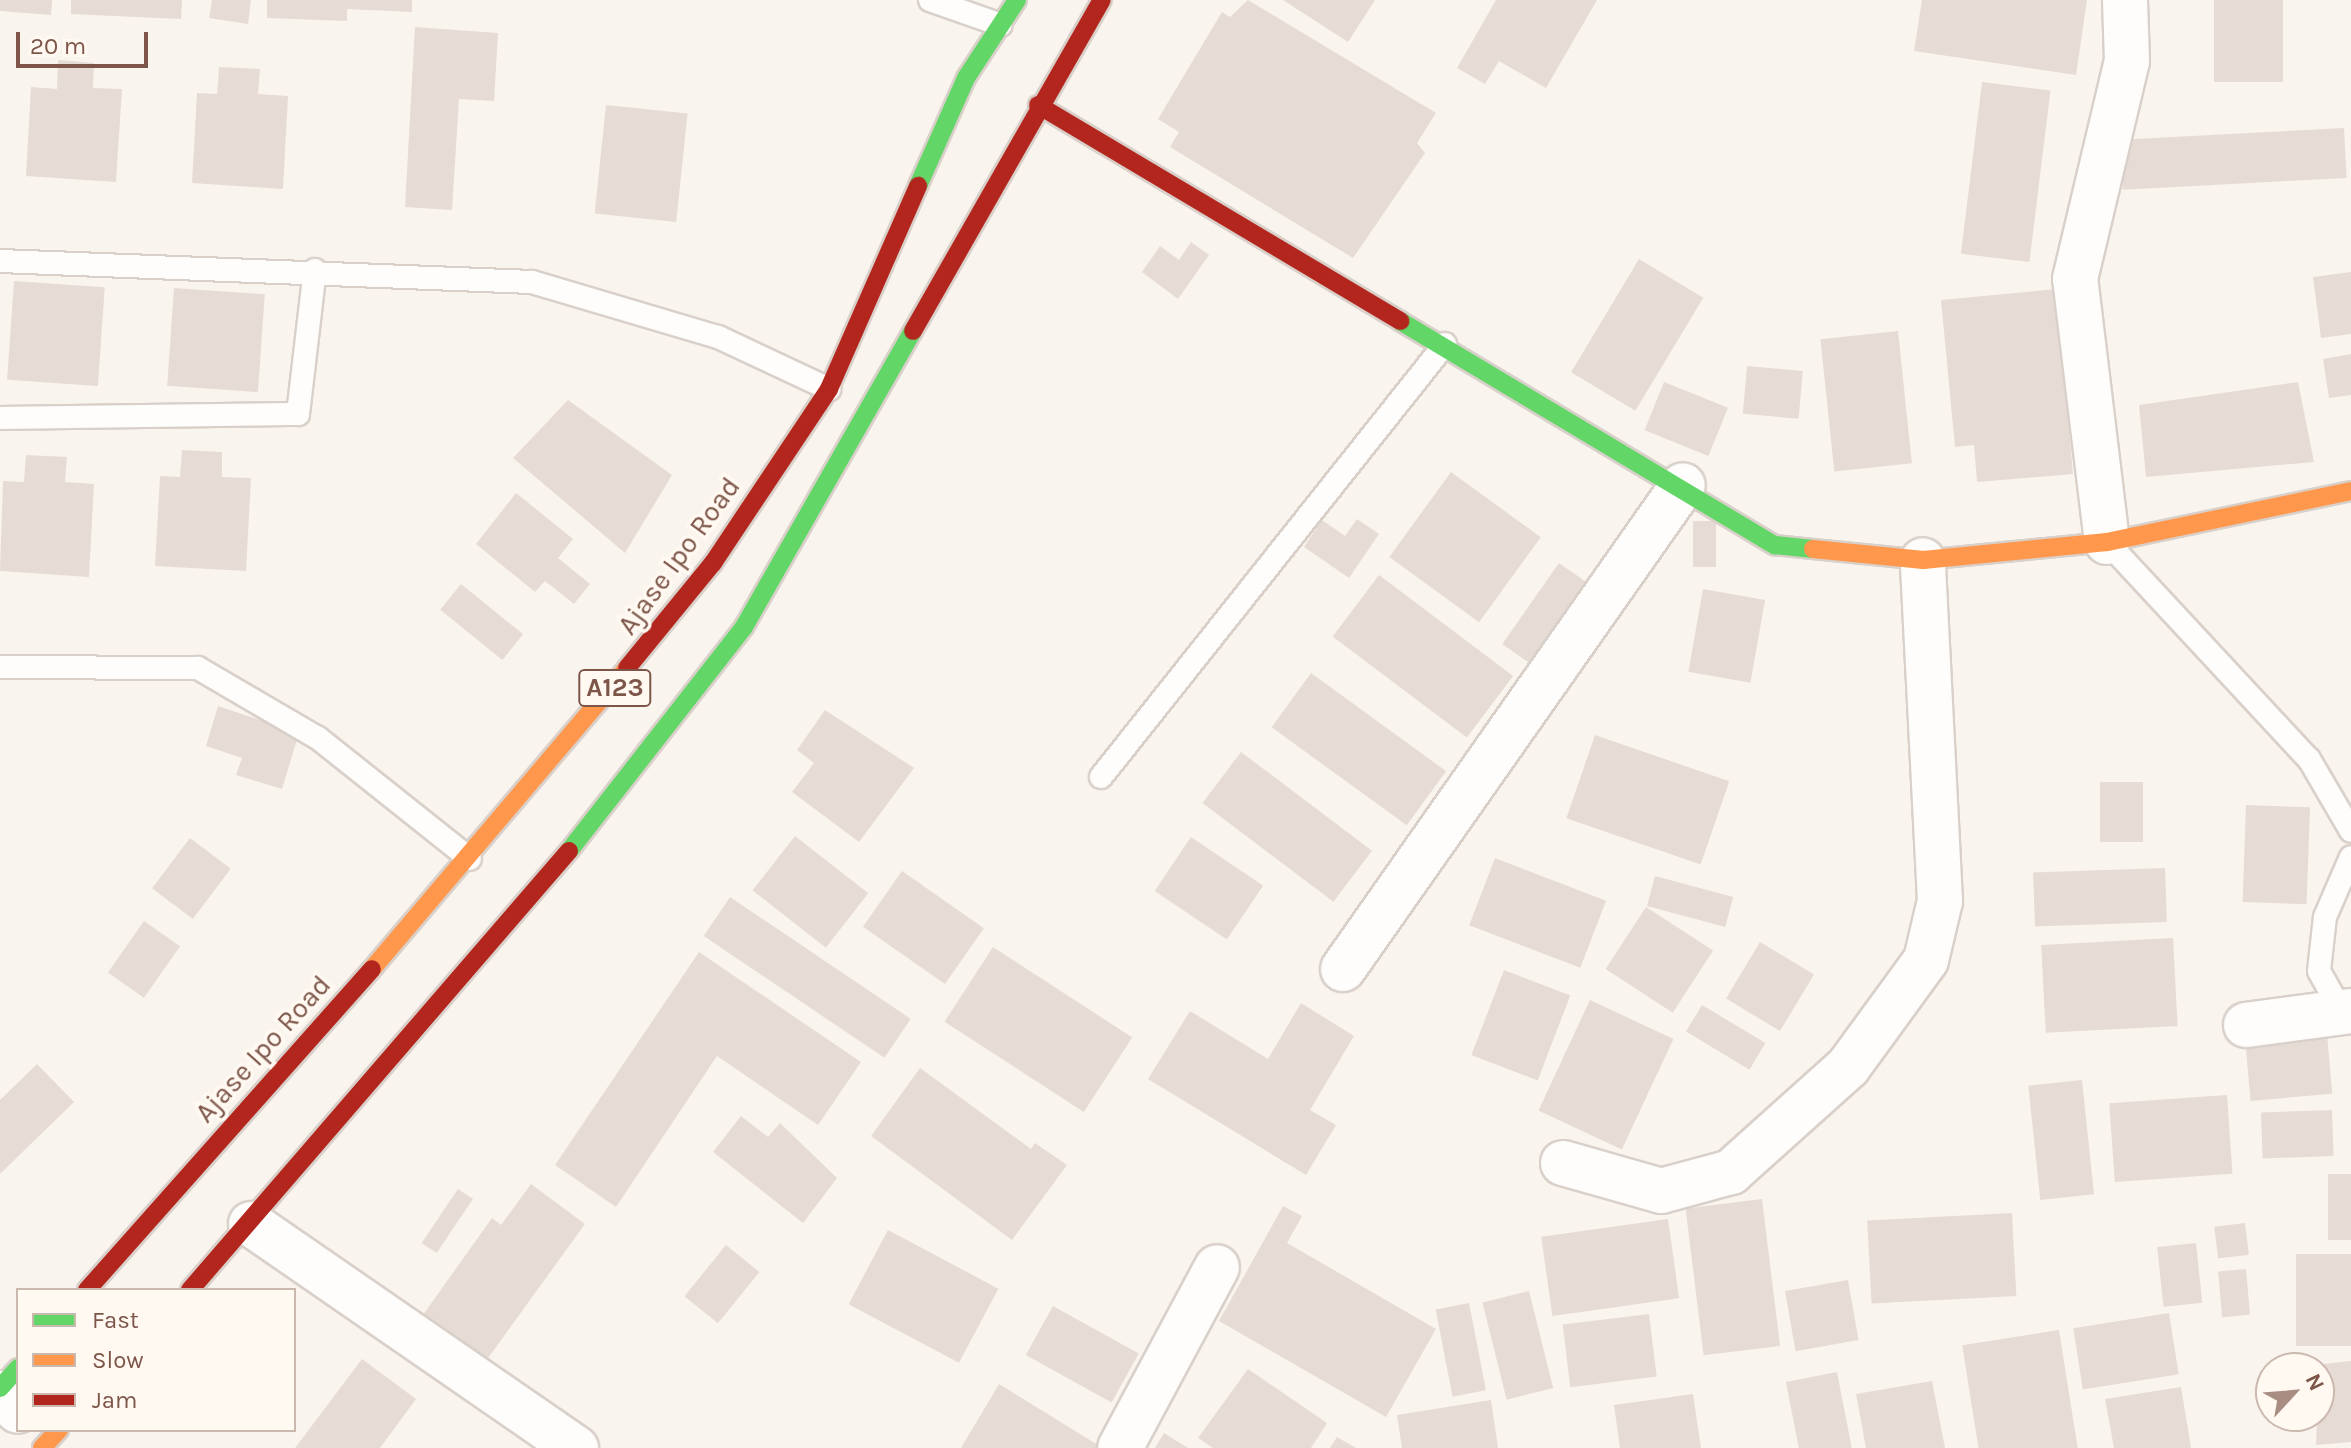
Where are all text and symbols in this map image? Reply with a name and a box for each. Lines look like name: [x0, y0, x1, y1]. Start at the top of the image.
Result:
scale bar: [20, 16, 152, 66]
text: 20 m: [30, 32, 86, 60]
street label: Ajase Ipo Road: [611, 471, 747, 641]
road number: A123: [577, 666, 653, 710]
street label: Ajase Ipo Road: [188, 968, 338, 1130]
legend: [16, 1288, 296, 1432]
text: Fast: [92, 1306, 139, 1334]
text: Slow: [92, 1346, 144, 1374]
north arrow: [2255, 1352, 2335, 1432]
text: N: [2300, 1370, 2330, 1395]
text: Jam: [92, 1386, 137, 1414]

